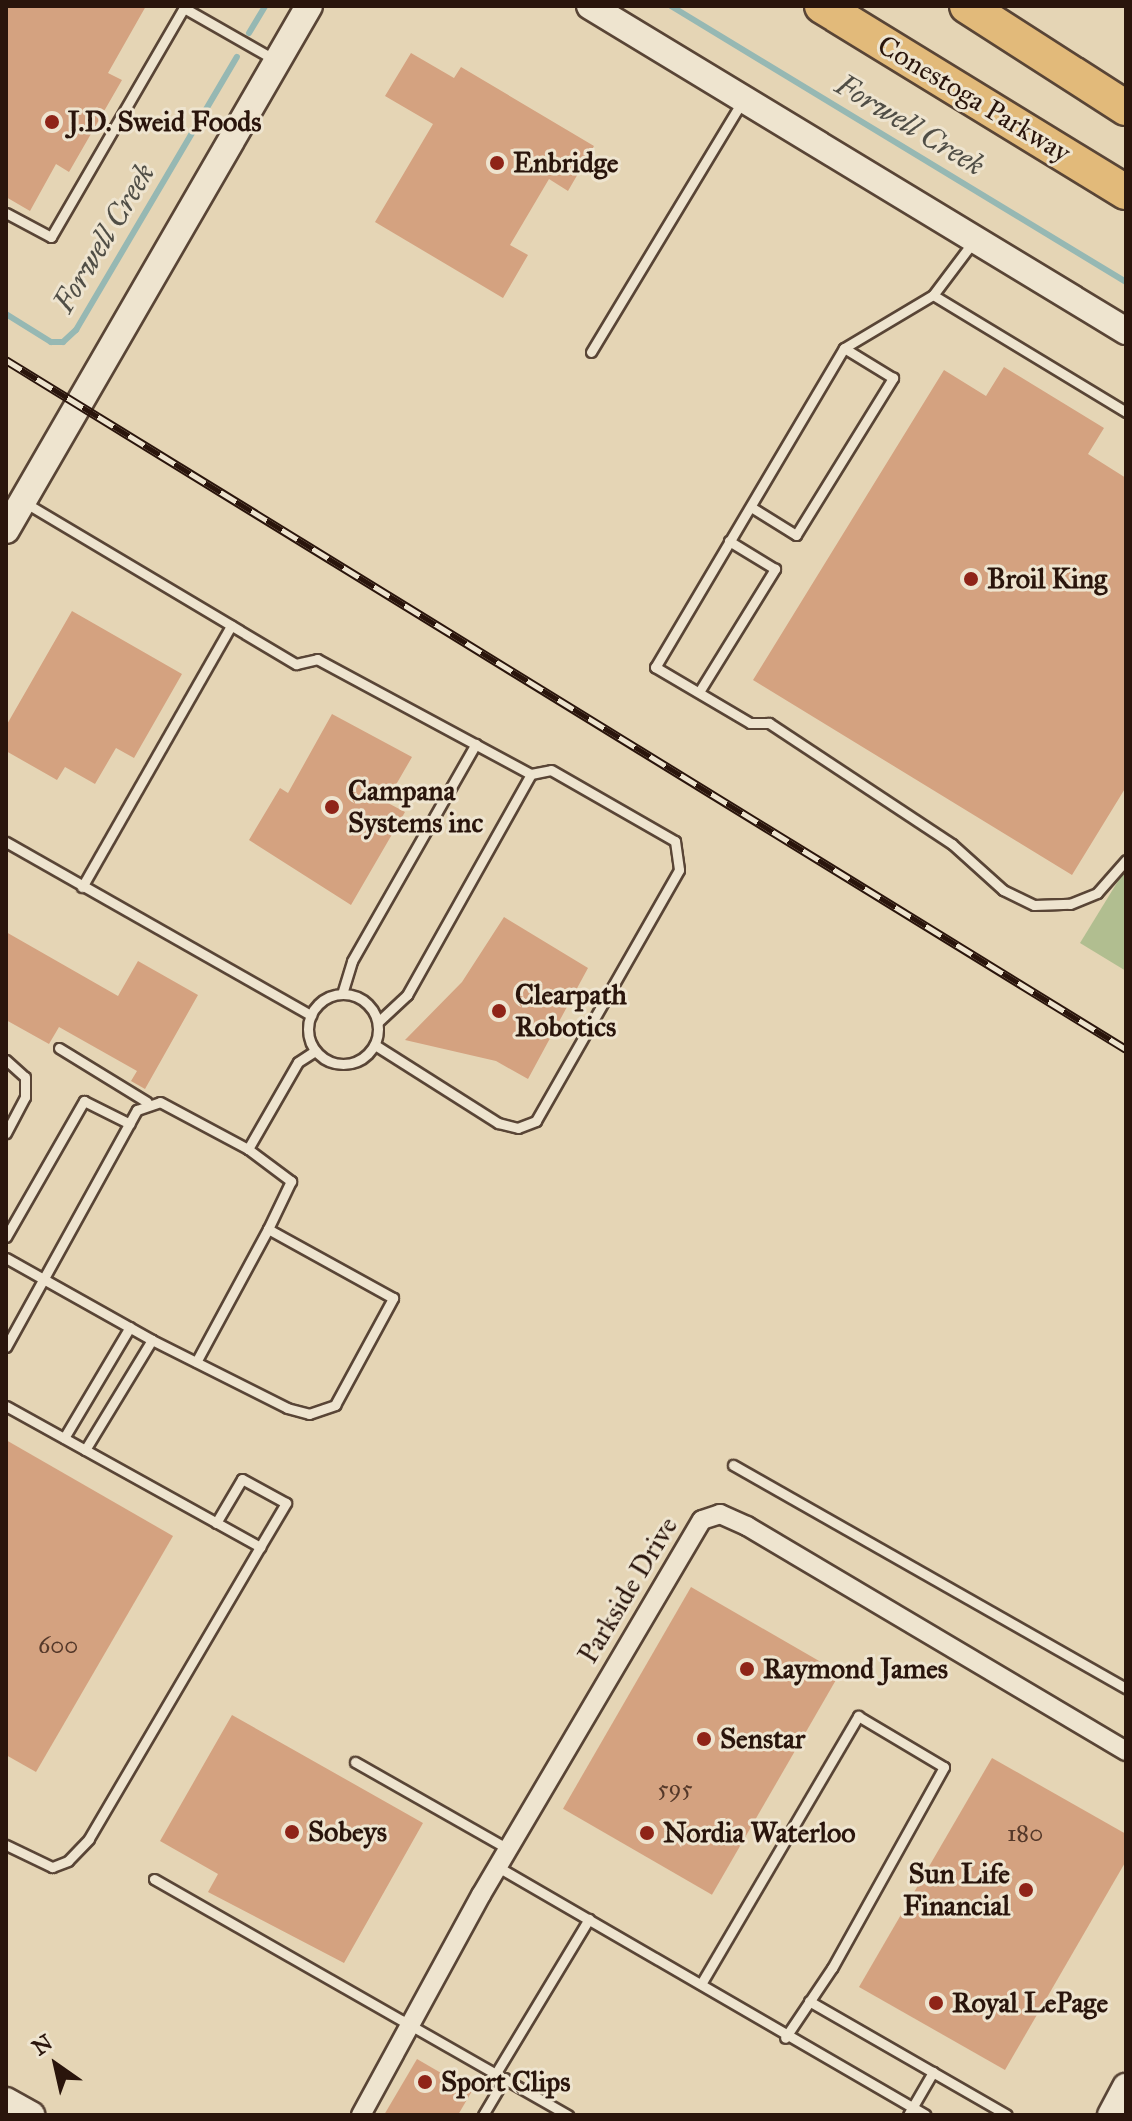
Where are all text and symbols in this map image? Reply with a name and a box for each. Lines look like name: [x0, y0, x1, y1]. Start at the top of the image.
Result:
street label: Conestoga Parkway: [871, 28, 1077, 170]
water label: Forwell Creek: [829, 67, 991, 183]
place label: J.D. Sweid Foods: [68, 105, 262, 139]
marker: J.D. Sweid Foods: [43, 113, 61, 131]
place label: Enbridge: [513, 146, 618, 180]
marker: Enbridge: [488, 154, 506, 172]
water label: Forwell Creek: [46, 157, 162, 319]
place label: Broil King: [987, 562, 1107, 596]
marker: Broil King: [962, 570, 980, 588]
place label: Campana Systems inc: [348, 774, 483, 840]
marker: Campana Systems inc: [323, 798, 341, 816]
place label: Clearpath Robotics: [515, 978, 627, 1044]
marker: Clearpath Robotics: [490, 1002, 508, 1020]
street label: Parkside Drive: [571, 1511, 685, 1669]
house number: 600: [38, 1632, 78, 1660]
place label: Raymond James: [763, 1652, 948, 1686]
marker: Raymond James: [738, 1660, 756, 1678]
place label: Senstar: [720, 1722, 805, 1756]
marker: Senstar: [695, 1730, 713, 1748]
house number: 595: [657, 1775, 693, 1803]
place label: Sobeys: [308, 1815, 387, 1849]
place label: Nordia Waterloo: [663, 1816, 856, 1850]
house number: 180: [1007, 1820, 1043, 1848]
marker: Sobeys: [283, 1823, 301, 1841]
marker: Nordia Waterloo: [638, 1824, 656, 1842]
place label: Sun Life Financial: [903, 1857, 1010, 1923]
marker: Sun Life Financial: [1017, 1881, 1035, 1899]
place label: Royal LePage: [952, 1986, 1108, 2020]
marker: Royal LePage: [927, 1994, 945, 2012]
north arrow: [16, 2025, 96, 2105]
text: N: [27, 2028, 58, 2061]
place label: Sport Clips: [441, 2065, 570, 2099]
marker: Sport Clips: [416, 2073, 434, 2091]

